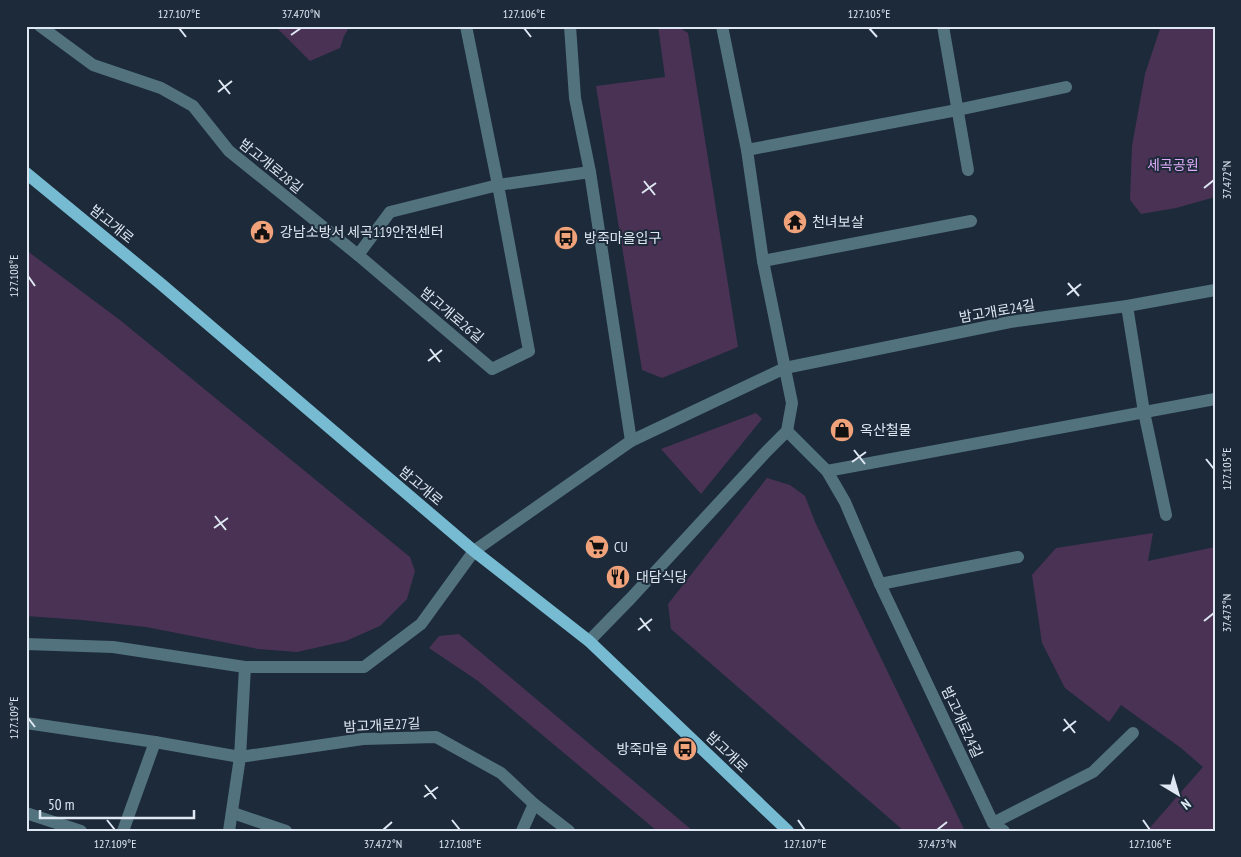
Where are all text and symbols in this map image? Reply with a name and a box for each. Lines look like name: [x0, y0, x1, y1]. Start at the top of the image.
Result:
text: 127.107°E: [158, 6, 200, 21]
text: 37.470°N: [282, 6, 320, 21]
text: 127.106°E: [503, 6, 545, 21]
text: 127.105°E: [848, 6, 890, 21]
street label: 밤고개로28길: [235, 135, 307, 197]
park label: 세곡공원: [1147, 156, 1199, 174]
text: 37.472°N: [1219, 161, 1234, 199]
street label: 밤고개로: [86, 201, 138, 247]
temple icon: 천녀보살: [782, 209, 808, 235]
place label: 천녀보살: [812, 213, 864, 231]
public building icon: 강남소방서 세곡119안전센터: [249, 219, 275, 245]
place label: 강남소방서 세곡119안전센터: [280, 223, 444, 241]
bus stop icon: 방죽마을입구: [553, 225, 579, 251]
place label: 방죽마을입구: [584, 229, 661, 247]
text: 127.108°E: [6, 255, 21, 297]
street label: 밤고개로26길: [417, 283, 487, 347]
street label: 밤고개로24길: [958, 295, 1036, 327]
shop icon: 옥산철물: [829, 417, 855, 443]
place label: 옥산철물: [860, 421, 912, 439]
text: 127.105°E: [1219, 448, 1234, 490]
street label: 밤고개로: [395, 463, 447, 510]
supermarket icon: CU: [584, 534, 610, 560]
place label: CU: [614, 538, 628, 556]
restaurant icon: 대담식당: [605, 564, 631, 590]
place label: 대담식당: [636, 568, 688, 586]
text: 37.473°N: [1219, 594, 1234, 632]
street label: 밤고개로24길: [938, 683, 986, 761]
text: 127.109°E: [6, 697, 21, 739]
street label: 밤고개로27길: [343, 714, 421, 736]
street label: 밤고개로: [702, 728, 752, 776]
bus stop icon: 방죽마을: [672, 736, 698, 762]
place label: 방죽마을: [616, 740, 668, 758]
north arrow: [1154, 770, 1204, 820]
scale bar: [40, 787, 194, 819]
text: 50 m: [48, 795, 74, 814]
text: N: [1177, 795, 1195, 814]
text: 127.109°E: [94, 836, 136, 851]
text: 37.472°N: [364, 836, 402, 851]
text: 127.108°E: [439, 836, 481, 851]
text: 127.107°E: [784, 836, 826, 851]
text: 37.473°N: [918, 836, 956, 851]
text: 127.106°E: [1129, 836, 1171, 851]

